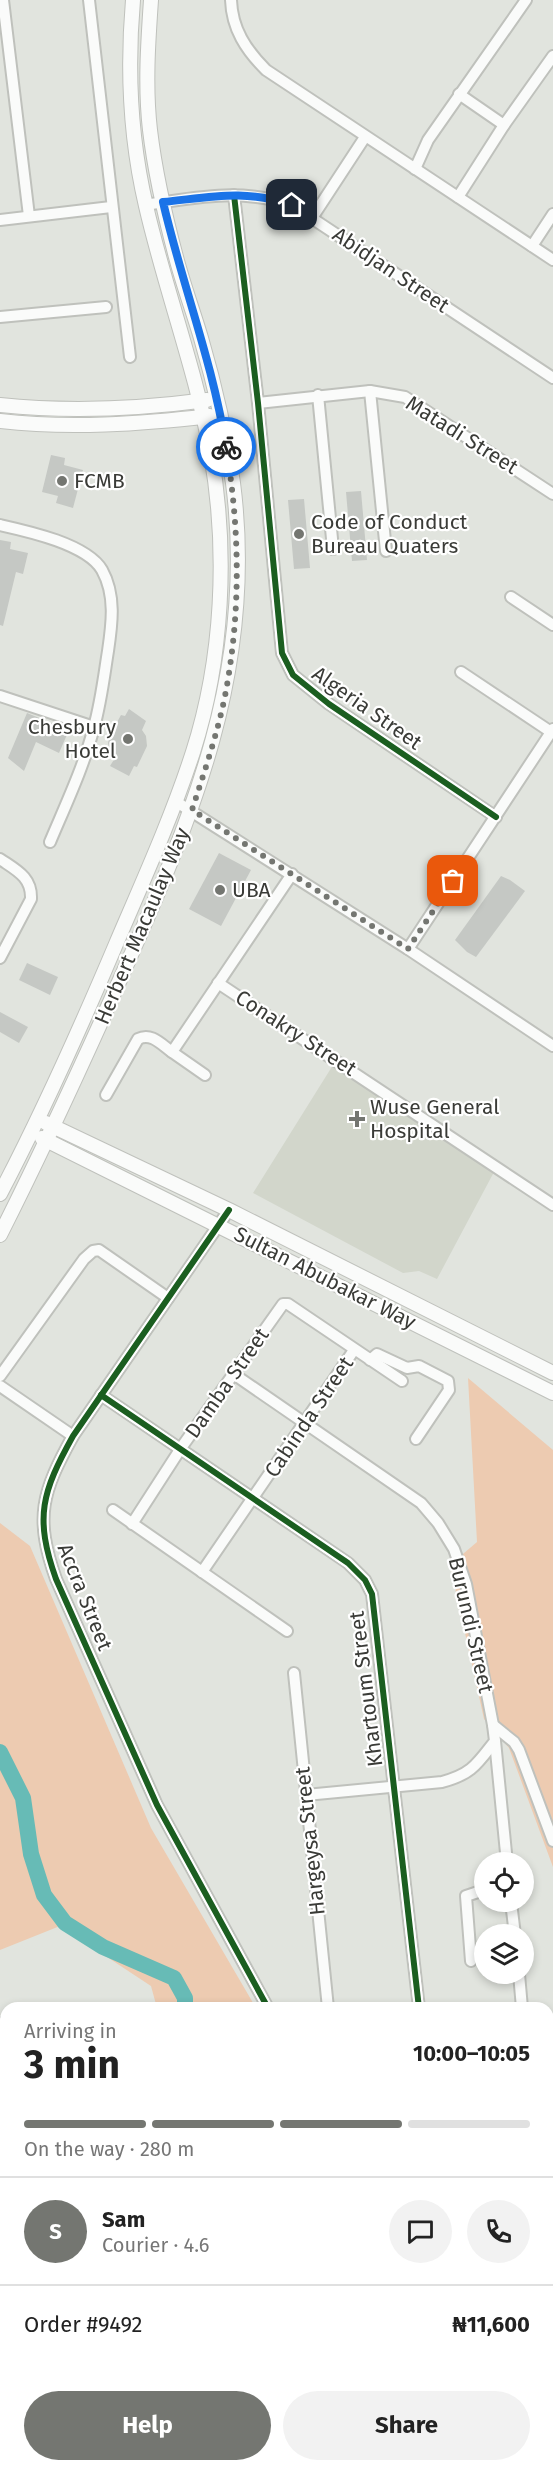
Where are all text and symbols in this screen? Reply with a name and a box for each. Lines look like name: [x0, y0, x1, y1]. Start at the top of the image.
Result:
pin: [266, 179, 317, 230]
icon: home: [275, 188, 308, 221]
street label: Abidjan Street: [328, 221, 455, 319]
street label: Matadi Street: [401, 390, 523, 480]
courier: [196, 417, 256, 477]
icon: bike: [210, 431, 243, 464]
place label: FCMB: [74, 468, 125, 494]
marker: FCMB: [55, 474, 69, 488]
place label: Code of Conduct Bureau Quaters: [311, 509, 468, 559]
marker: Code of Conduct Bureau Quaters: [292, 527, 306, 541]
street label: Algeria Street: [307, 661, 427, 756]
place label: Chesbury Hotel: [28, 714, 117, 764]
marker: Chesbury Hotel: [121, 732, 135, 746]
street label: Herbert Macaulay Way: [89, 823, 196, 1028]
pin: [427, 855, 478, 906]
icon: bag: [436, 864, 469, 897]
place label: UBA: [232, 877, 271, 903]
marker: UBA: [213, 883, 227, 897]
street label: Conakry Street: [231, 984, 362, 1082]
place label: Wuse General Hospital: [370, 1094, 499, 1144]
marker: Wuse General Hospital: [348, 1110, 366, 1128]
street label: Sultan Abubakar Way: [230, 1221, 421, 1335]
street label: Damba Street: [179, 1322, 275, 1443]
street label: Cabinda Street: [259, 1351, 359, 1482]
street label: Accra Street: [52, 1540, 118, 1655]
street label: Burundi Street: [443, 1555, 499, 1696]
street label: Khartoum Street: [344, 1609, 388, 1768]
street label: Hargeysa Street: [289, 1765, 331, 1917]
map controls: [474, 1852, 534, 1984]
button: locate: [474, 1852, 534, 1912]
button: layers: [474, 1924, 534, 1984]
text: Arriving in: [24, 2019, 117, 2043]
text: 10:00–10:05: [413, 2040, 530, 2067]
text: 3 min: [24, 2042, 120, 2088]
text: On the way · 280 m: [24, 2137, 194, 2161]
button: chat: [389, 2200, 452, 2263]
button: phone: [467, 2200, 530, 2263]
text: Sam: [102, 2206, 145, 2233]
text: S: [49, 2218, 62, 2245]
text: Courier · 4.6: [102, 2233, 209, 2257]
text: Order #9492: [24, 2311, 142, 2338]
text: ₦11,600: [452, 2311, 530, 2338]
button: Help: [24, 2391, 271, 2460]
button: Share: [283, 2391, 530, 2460]

